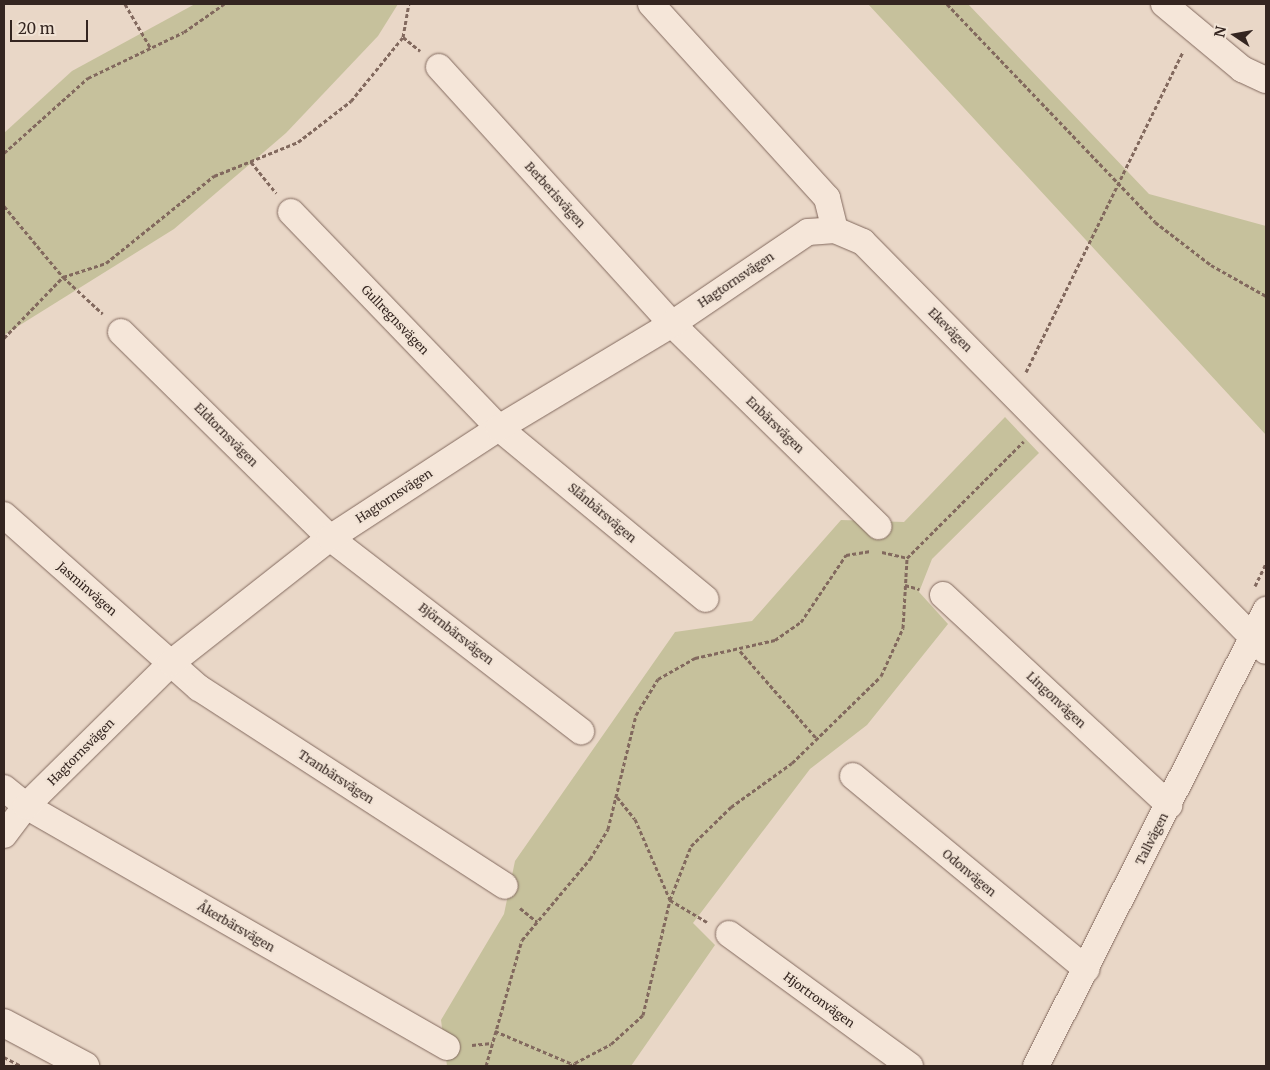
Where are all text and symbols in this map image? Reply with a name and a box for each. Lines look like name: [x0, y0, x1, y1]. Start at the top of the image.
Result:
scale bar: [12, 10, 90, 42]
north arrow: [1210, 10, 1260, 60]
text: 20 m: [18, 19, 55, 38]
text: N: [1210, 25, 1230, 39]
street label: Berberisvägen: [522, 159, 588, 231]
street label: Hagtornsvägen: [695, 249, 777, 311]
street label: Gullregnsvägen: [358, 282, 432, 358]
street label: Ekevägen: [925, 305, 975, 355]
street label: Enbärsvägen: [743, 394, 807, 456]
street label: Eldtornsvägen: [191, 400, 261, 470]
street label: Hagtornsvägen: [353, 466, 435, 526]
street label: Slånbärsvägen: [565, 480, 639, 546]
street label: Jasminvägen: [54, 559, 120, 619]
street label: Björnbärsvägen: [416, 600, 496, 668]
street label: Lingonvägen: [1024, 669, 1088, 731]
street label: Hagtornsvägen: [45, 716, 117, 788]
street label: Tranbärsvägen: [296, 747, 376, 807]
street label: Tallvägen: [1133, 811, 1171, 867]
street label: Odonvägen: [939, 846, 999, 900]
street label: Åkerbärsvägen: [195, 899, 277, 955]
street label: Hjortronvägen: [781, 969, 857, 1031]

